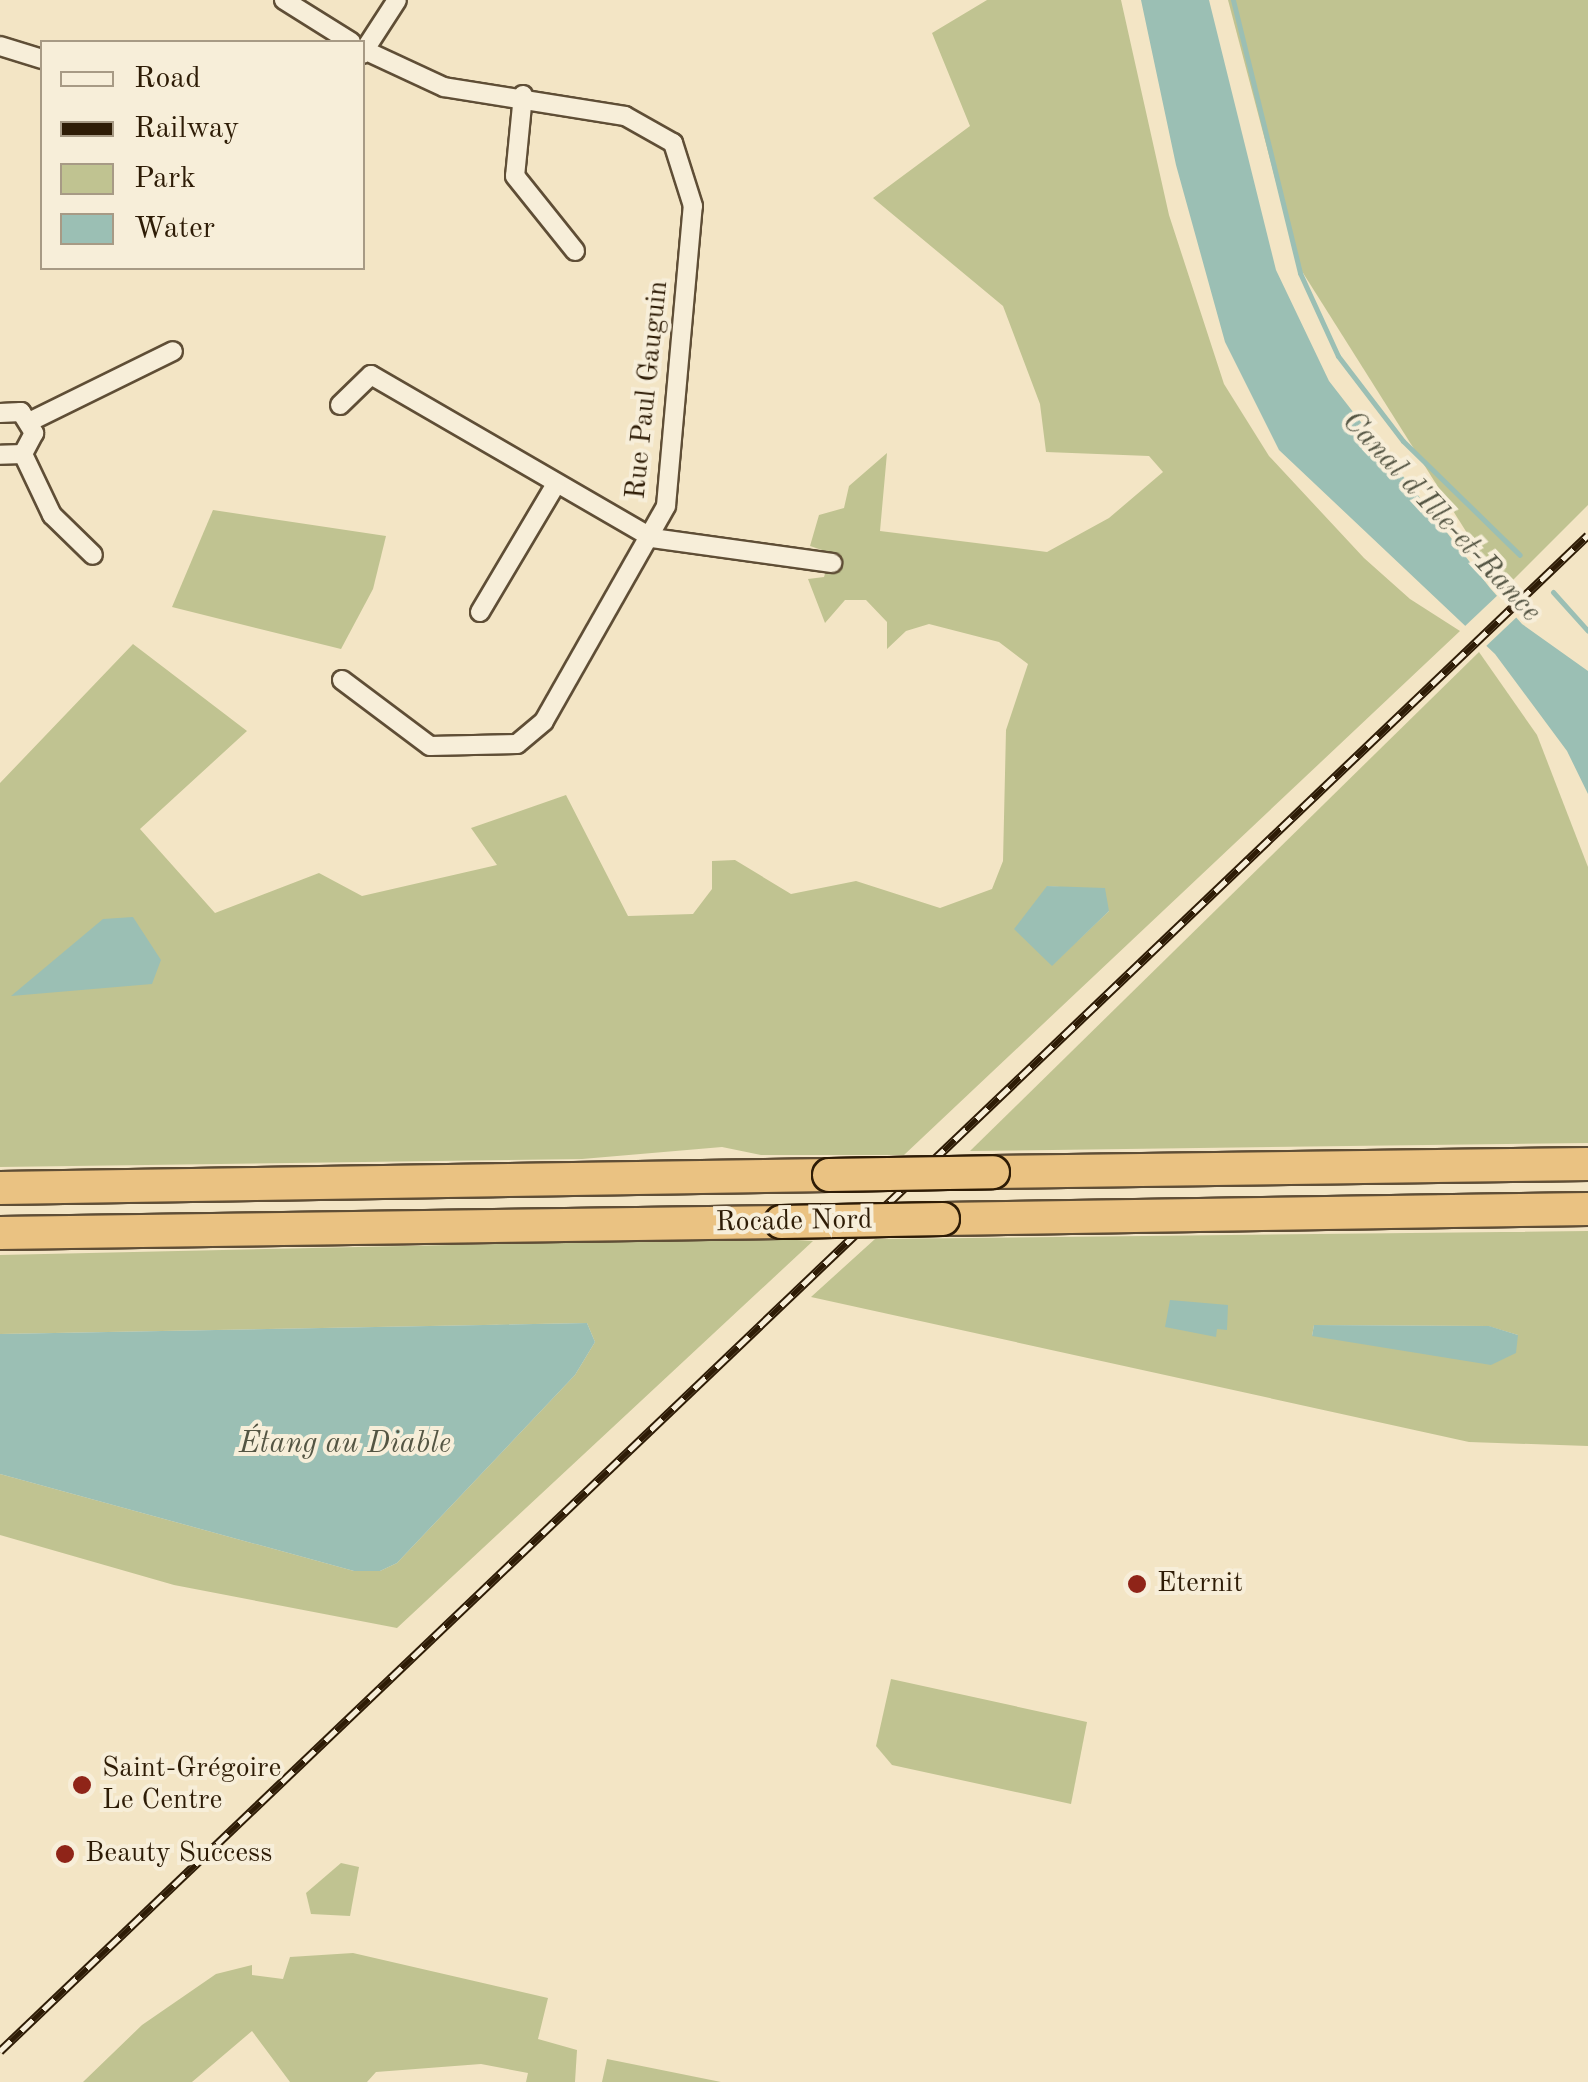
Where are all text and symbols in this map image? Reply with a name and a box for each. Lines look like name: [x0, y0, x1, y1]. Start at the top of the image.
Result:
legend: [40, 40, 365, 270]
text: Road: [134, 64, 201, 94]
text: Railway: [134, 114, 239, 144]
text: Park: [134, 164, 196, 194]
text: Water: [134, 214, 215, 244]
street label: Rue Paul Gauguin: [620, 279, 676, 501]
water label: Canal d'Ille-et-Rance: [1334, 404, 1548, 630]
street label: Rocade Nord: [715, 1204, 873, 1240]
water label: Étang au Diable: [239, 1426, 451, 1462]
place label: Eternit: [1157, 1567, 1243, 1601]
marker: Eternit: [1126, 1573, 1148, 1595]
place label: Saint-Grégoire Le Centre: [102, 1752, 281, 1818]
marker: Saint-Grégoire Le Centre: [71, 1774, 93, 1796]
place label: Beauty Success: [85, 1837, 272, 1871]
marker: Beauty Success: [54, 1843, 76, 1865]

